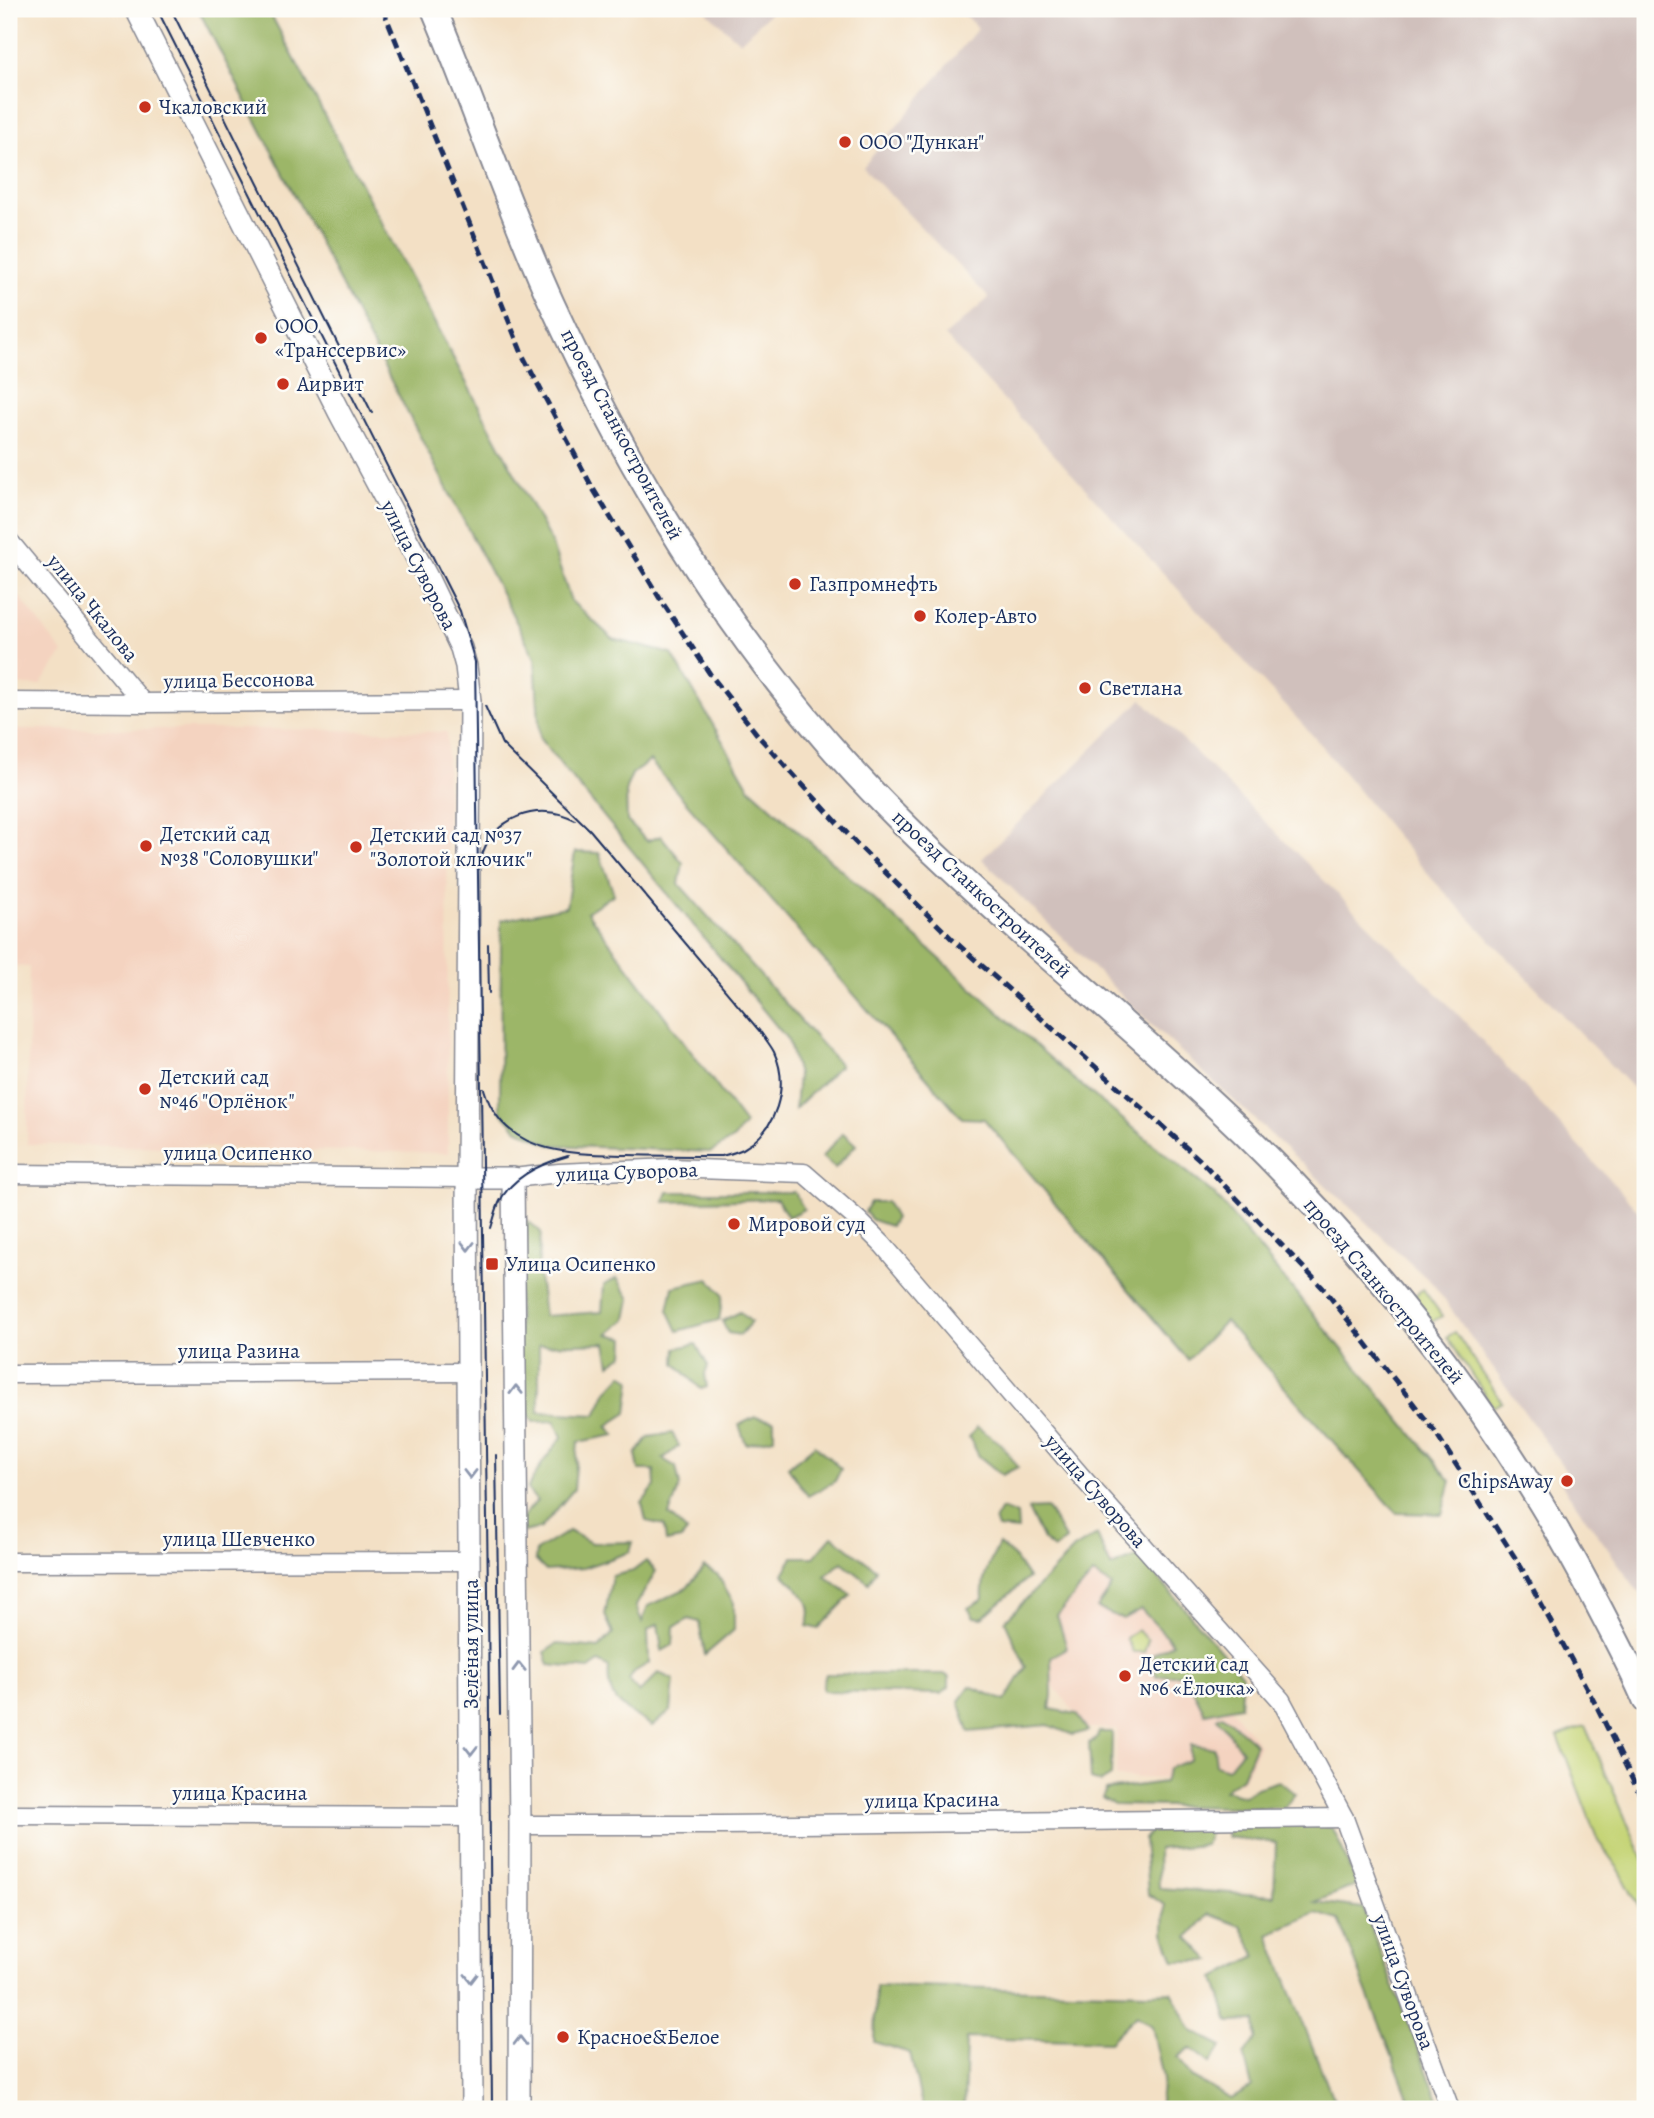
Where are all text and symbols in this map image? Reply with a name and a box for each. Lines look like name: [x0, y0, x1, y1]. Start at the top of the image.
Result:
place label: Чкаловский: [159, 93, 267, 121]
marker: Чкаловский: [137, 99, 153, 115]
place label: ООО "Дункан": [859, 128, 984, 156]
marker: ООО "Дункан": [837, 134, 853, 150]
place label: ООО «Транссервис»: [275, 312, 406, 364]
street label: проезд Станкостроителей: [554, 323, 690, 545]
marker: ООО «Транссервис»: [253, 330, 269, 346]
place label: Аирвит: [296, 370, 364, 398]
marker: Аирвит: [275, 376, 291, 392]
street label: улица Суворова: [374, 494, 464, 635]
street label: улица Чкалова: [40, 548, 145, 668]
place label: Газпромнефть: [809, 570, 938, 598]
marker: Газпромнефть: [787, 576, 803, 592]
place label: Колер-Авто: [934, 602, 1037, 630]
marker: Колер-Авто: [912, 608, 928, 624]
street label: улица Бессонова: [162, 665, 315, 695]
place label: Светлана: [1099, 674, 1183, 702]
marker: Светлана: [1077, 680, 1093, 696]
street label: проезд Станкостроителей: [886, 803, 1078, 985]
place label: Детский сад №38 "Соловушки": [160, 820, 318, 872]
place label: Детский сад №37 "Золотой ключик": [370, 821, 532, 873]
marker: Детский сад №38 "Соловушки": [138, 838, 154, 854]
marker: Детский сад №37 "Золотой ключик": [348, 839, 364, 855]
place label: Детский сад №46 "Орлёнок": [159, 1063, 295, 1115]
marker: Детский сад №46 "Орлёнок": [137, 1081, 153, 1097]
street label: улица Осипенко: [163, 1139, 312, 1167]
street label: улица Суворова: [554, 1156, 699, 1189]
street label: проезд Станкостроителей: [1298, 1192, 1470, 1390]
place label: Мировой суд: [748, 1210, 866, 1238]
marker: Мировой суд: [726, 1216, 742, 1232]
one-way arrow: [460, 1241, 476, 1252]
place label: Улица Осипенко: [506, 1250, 656, 1278]
marker: Улица Осипенко: [484, 1256, 500, 1272]
street label: улица Разина: [177, 1337, 300, 1365]
one-way arrow: [508, 1384, 524, 1395]
street label: улица Суворова: [1038, 1427, 1153, 1554]
place label: ChipsAway: [1458, 1467, 1554, 1495]
one-way arrow: [462, 1469, 478, 1479]
marker: ChipsAway: [1559, 1473, 1575, 1489]
street label: улица Шевченко: [162, 1525, 315, 1553]
street label: Зелёная улица: [457, 1579, 485, 1709]
place label: Детский сад №6 «Ёлочка»: [1139, 1650, 1255, 1702]
one-way arrow: [511, 1661, 527, 1671]
marker: Детский сад №6 «Ёлочка»: [1117, 1668, 1133, 1684]
one-way arrow: [463, 1745, 479, 1756]
street label: улица Красина: [172, 1779, 308, 1807]
street label: улица Красина: [863, 1785, 1000, 1815]
street label: улица Суворова: [1366, 1909, 1442, 2054]
one-way arrow: [463, 1973, 479, 1983]
place label: Красное&Белое: [577, 2023, 720, 2051]
marker: Красное&Белое: [555, 2029, 571, 2045]
one-way arrow: [512, 2035, 528, 2046]

